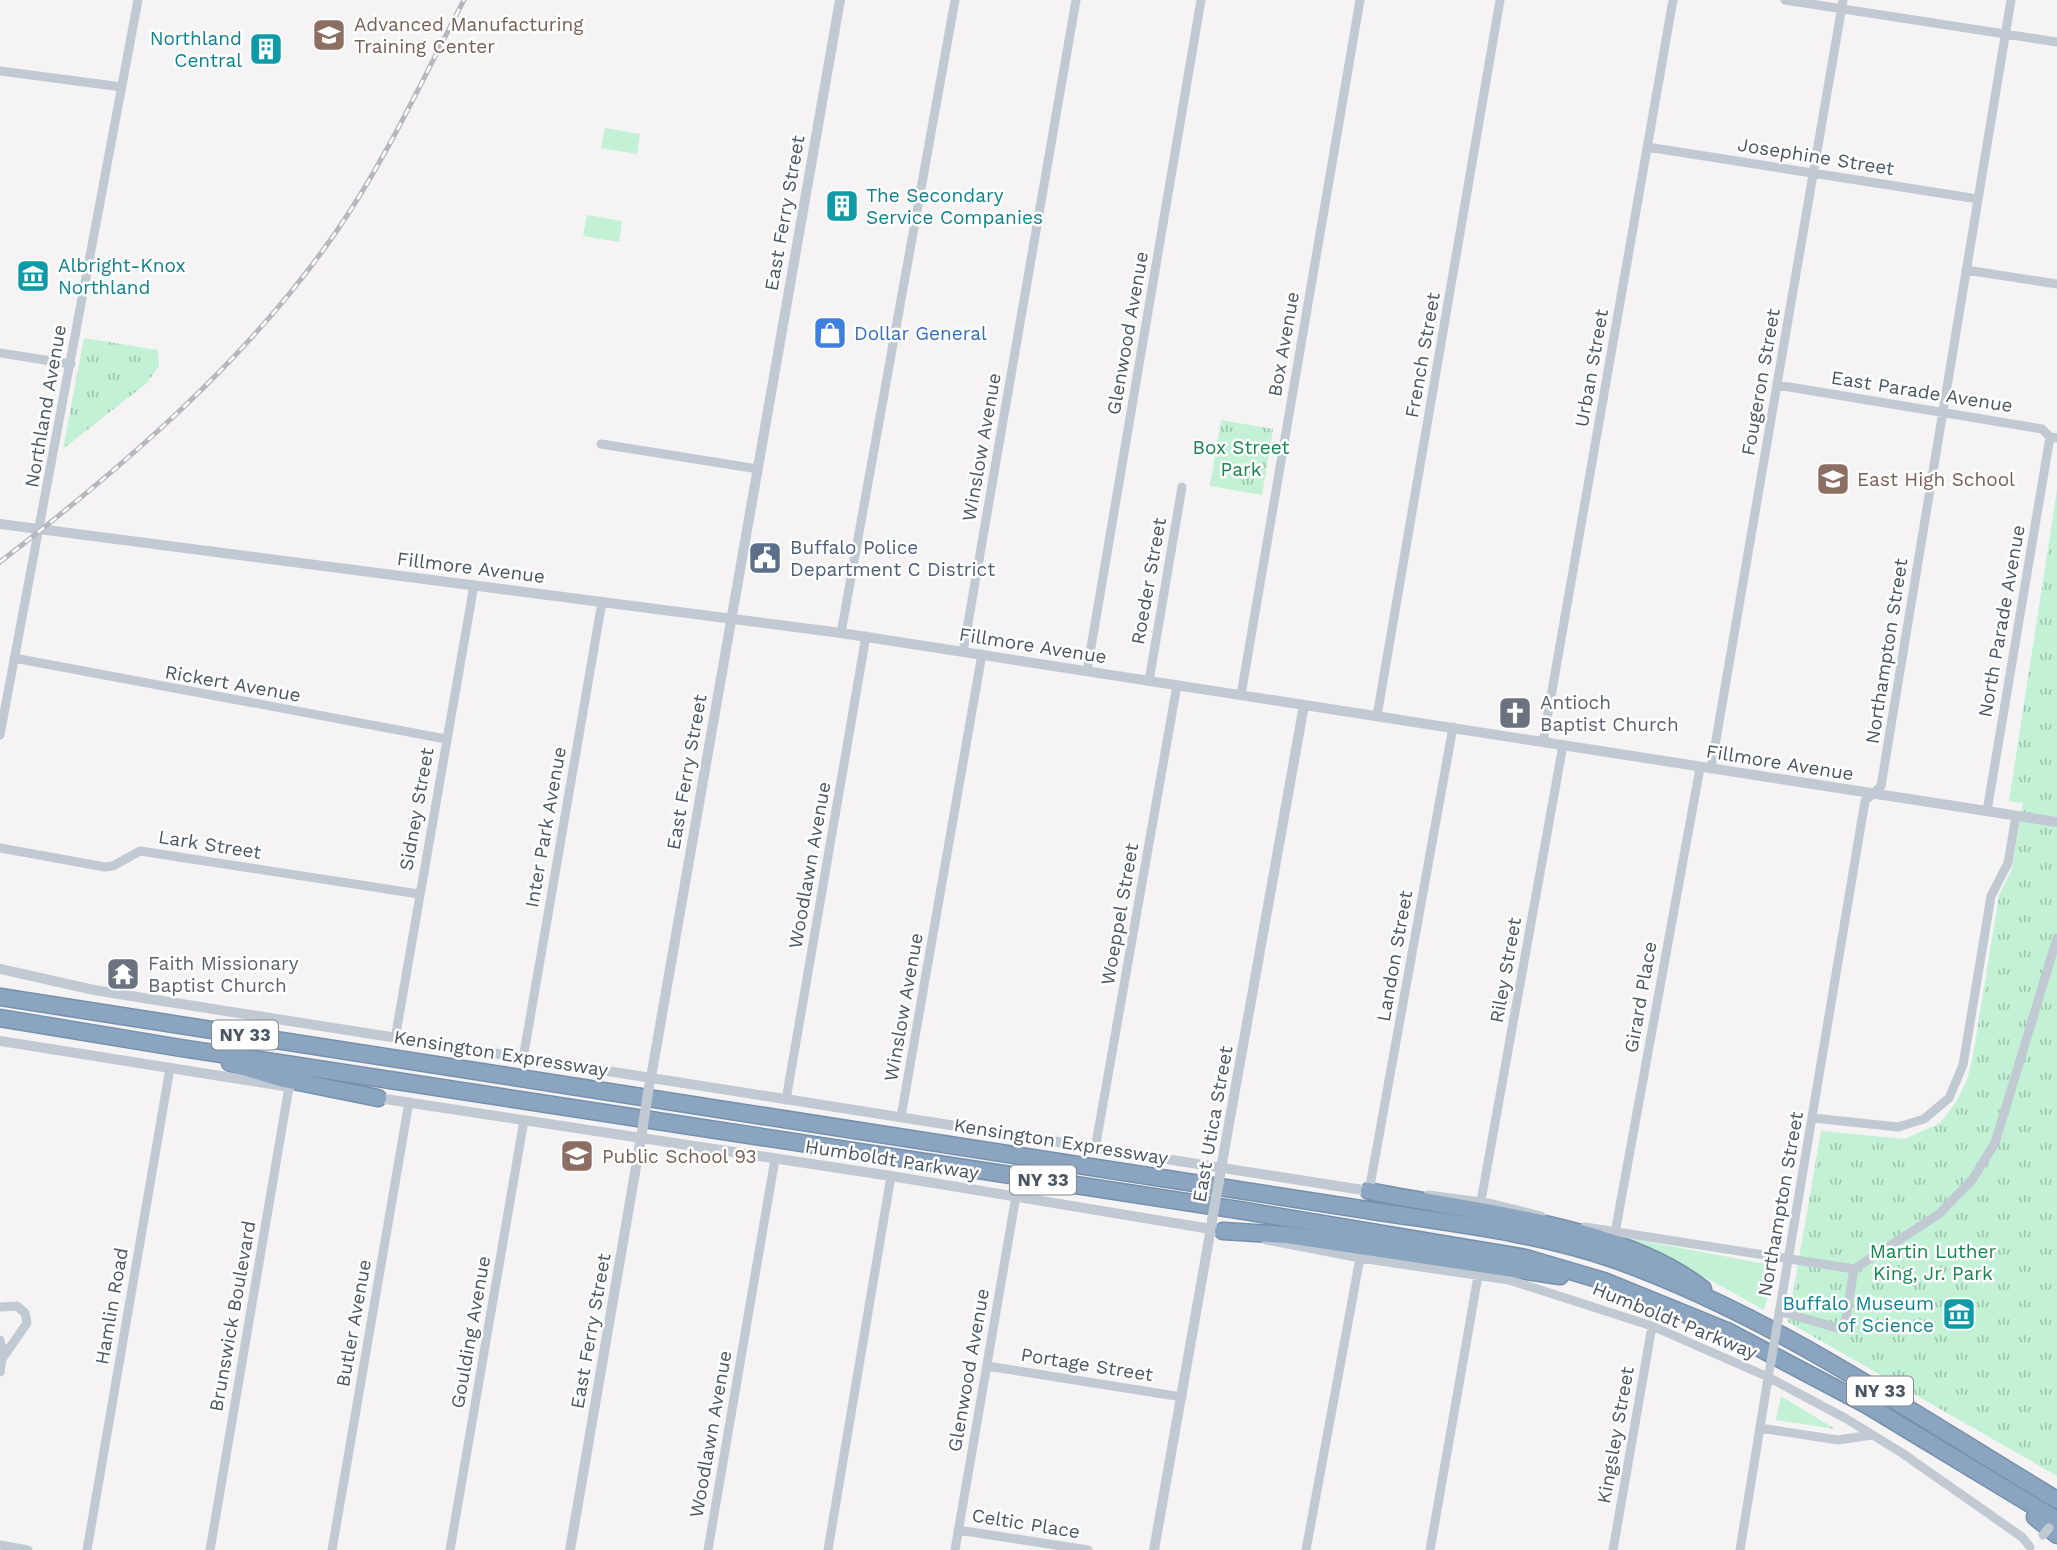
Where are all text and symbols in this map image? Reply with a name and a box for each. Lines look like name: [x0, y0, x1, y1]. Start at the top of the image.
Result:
place label: Advanced Manufacturing Training Center: [354, 13, 584, 58]
school or university icon: Advanced Manufacturing Training Center: [310, 16, 348, 54]
place label: Northland Central: [150, 27, 242, 72]
building icon: Northland Central: [247, 30, 285, 68]
street label: Josephine Street: [1736, 133, 1896, 180]
street label: East Ferry Street: [760, 134, 809, 293]
place label: The Secondary Service Companies: [866, 184, 1043, 229]
building icon: The Secondary Service Companies: [823, 187, 861, 225]
street label: Glenwood Avenue: [1102, 250, 1153, 417]
place label: Albright-Knox Northland: [58, 254, 186, 299]
museum icon: Albright-Knox Northland: [14, 257, 52, 295]
street label: Box Avenue: [1263, 290, 1304, 398]
street label: French Street: [1400, 290, 1445, 420]
street label: Urban Street: [1570, 307, 1613, 429]
street label: Fougeron Street: [1736, 307, 1785, 457]
shop icon: Dollar General: [811, 314, 849, 352]
place label: Dollar General: [854, 322, 987, 345]
street label: Northland Avenue: [20, 323, 71, 489]
street label: East Parade Avenue: [1829, 366, 2014, 417]
street label: Winslow Avenue: [957, 371, 1006, 523]
park label: Box Street Park: [1193, 436, 1289, 481]
school or university icon: East High School: [1814, 460, 1852, 498]
place label: East High School: [1857, 468, 2015, 491]
street label: Roeder Street: [1126, 516, 1171, 646]
street label: North Parade Avenue: [1973, 523, 2030, 719]
place label: Buffalo Police Department C District: [790, 536, 995, 581]
public building icon: Buffalo Police Department C District: [746, 539, 784, 577]
street label: Fillmore Avenue: [396, 547, 546, 588]
street label: Northampton Street: [1860, 557, 1913, 745]
street label: Fillmore Avenue: [957, 622, 1108, 669]
street label: Rickert Avenue: [163, 660, 303, 707]
place label: Antioch Baptist Church: [1540, 691, 1679, 736]
street label: East Ferry Street: [662, 693, 711, 852]
church icon: Antioch Baptist Church: [1496, 694, 1534, 732]
street label: Fillmore Avenue: [1704, 739, 1855, 786]
street label: Inter Park Avenue: [520, 745, 571, 909]
street label: Sidney Street: [394, 746, 439, 872]
street label: Woodlawn Avenue: [783, 780, 836, 950]
street label: Lark Street: [157, 825, 263, 864]
street label: Woeppel Street: [1096, 841, 1143, 987]
street label: Landon Street: [1372, 889, 1417, 1023]
street label: Riley Street: [1485, 915, 1526, 1025]
street label: Winslow Avenue: [879, 931, 928, 1083]
street label: Girard Place: [1619, 940, 1662, 1055]
place label: Faith Missionary Baptist Church: [148, 952, 299, 997]
temple icon: Faith Missionary Baptist Church: [104, 955, 142, 993]
road number: NY 33: [212, 1020, 278, 1050]
street label: Kensington Expressway: [392, 1025, 610, 1082]
street label: East Utica Street: [1187, 1044, 1238, 1204]
street label: Northampton Street: [1753, 1110, 1808, 1298]
street label: Kensington Expressway: [952, 1113, 1170, 1170]
street label: Humboldt Parkway: [803, 1134, 981, 1185]
school or university icon: Public School 93: [558, 1137, 596, 1175]
place label: Public School 93: [602, 1145, 757, 1168]
road number: NY 33: [1010, 1166, 1076, 1195]
street label: Brunswick Boulevard: [204, 1219, 261, 1413]
park label: Martin Luther King, Jr. Park: [1870, 1240, 1997, 1285]
street label: Hamlin Road: [90, 1246, 133, 1366]
street label: East Ferry Street: [566, 1252, 615, 1411]
street label: Goulding Avenue: [446, 1254, 495, 1410]
street label: Butler Avenue: [331, 1258, 376, 1389]
street label: Humboldt Parkway: [1589, 1277, 1761, 1364]
street label: Glenwood Avenue: [943, 1287, 994, 1454]
place label: Buffalo Museum of Science: [1782, 1292, 1934, 1337]
museum icon: Buffalo Museum of Science: [1940, 1295, 1978, 1333]
street label: Portage Street: [1019, 1343, 1155, 1386]
street label: Woodlawn Avenue: [684, 1349, 737, 1519]
street label: Kingsley Street: [1592, 1365, 1639, 1505]
road number: NY 33: [1847, 1376, 1913, 1406]
street label: Celtic Place: [970, 1504, 1082, 1543]

